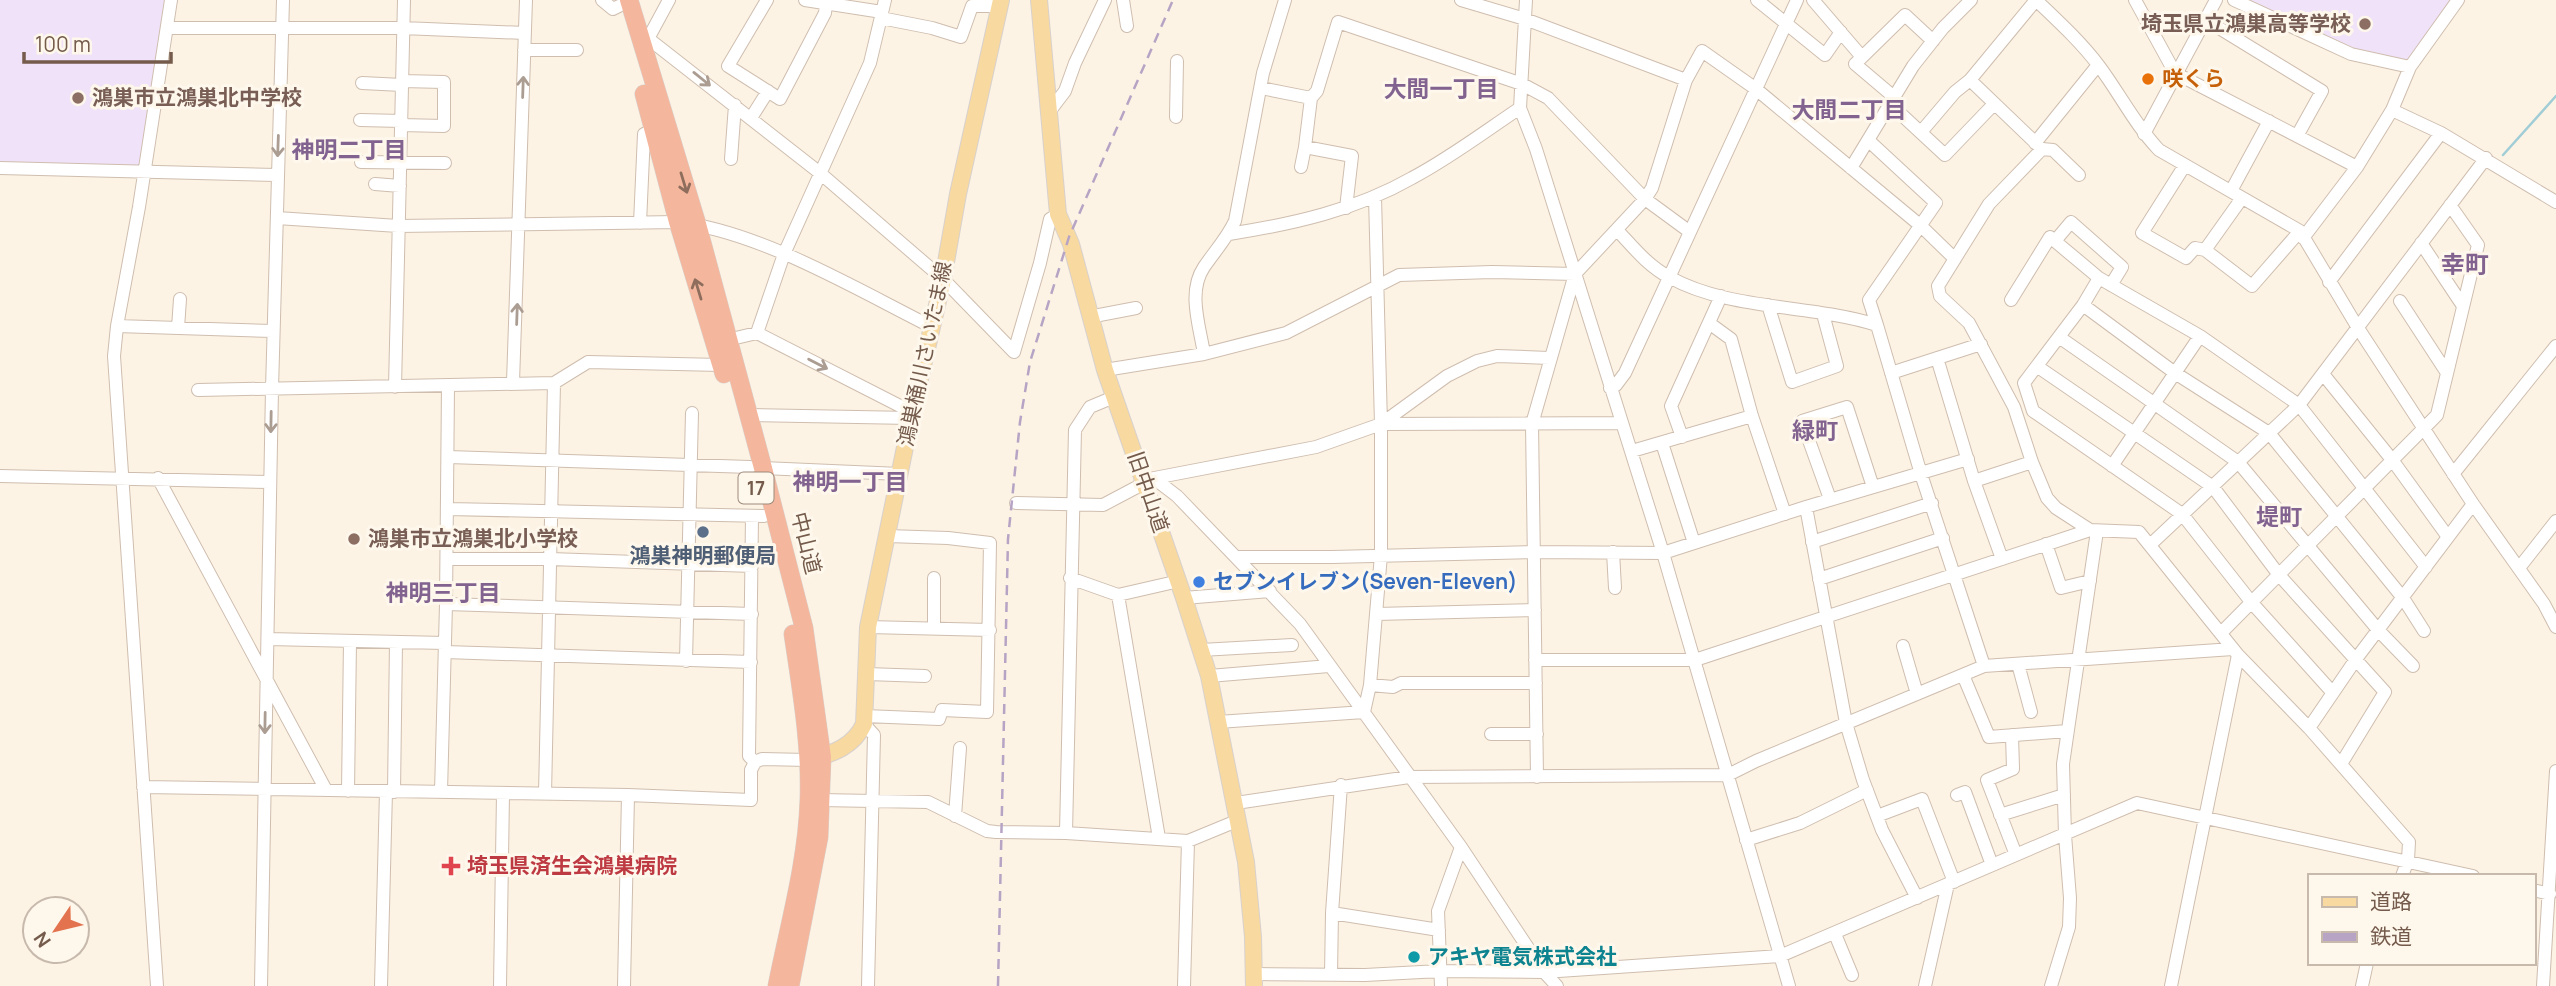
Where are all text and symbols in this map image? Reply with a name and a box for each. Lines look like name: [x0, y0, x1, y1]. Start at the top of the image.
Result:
place label: 埼玉県立鴻巣高等学校: [2141, 9, 2351, 37]
marker: 埼玉県立鴻巣高等学校: [2357, 16, 2373, 32]
scale bar: [24, 21, 172, 65]
text: 100 m: [35, 30, 91, 58]
place label: 咲くら: [2162, 64, 2225, 92]
marker: 咲くら: [2140, 71, 2156, 87]
one-way arrow: [693, 72, 711, 87]
district label: 大間一丁目: [1384, 72, 1499, 104]
one-way arrow: [517, 76, 530, 99]
place label: 鴻巣市立鴻巣北中学校: [92, 83, 302, 111]
marker: 鴻巣市立鴻巣北中学校: [70, 90, 86, 106]
district label: 大間二丁目: [1792, 93, 1907, 125]
district label: 神明二丁目: [292, 133, 407, 165]
one-way arrow: [271, 134, 285, 157]
one-way arrow: [678, 171, 691, 193]
district label: 幸町: [2441, 247, 2489, 280]
street label: 鴻巣桶川さいたま線: [891, 259, 957, 449]
one-way arrow: [691, 278, 704, 300]
one-way arrow: [510, 303, 523, 326]
one-way arrow: [807, 358, 828, 372]
one-way arrow: [265, 411, 278, 434]
district label: 緑町: [1792, 414, 1838, 446]
street label: 旧中山道: [1122, 447, 1176, 536]
district label: 神明一丁目: [793, 465, 908, 497]
road number: 17: [738, 472, 774, 503]
district label: 堤町: [2256, 500, 2302, 532]
street label: 中山道: [786, 509, 828, 577]
place label: 鴻巣市立鴻巣北小学校: [368, 524, 578, 552]
marker: 鴻巣神明郵便局: [695, 524, 711, 540]
marker: 鴻巣市立鴻巣北小学校: [346, 531, 362, 547]
place label: 鴻巣神明郵便局: [630, 541, 777, 569]
place label: セブンイレブン(Seven-Eleven): [1213, 567, 1518, 595]
marker: セブンイレブン(Seven-Eleven): [1191, 574, 1207, 590]
district label: 神明三丁目: [386, 576, 501, 608]
one-way arrow: [258, 711, 272, 734]
place label: 埼玉県済生会鴻巣病院: [467, 851, 677, 879]
marker: 埼玉県済生会鴻巣病院: [441, 856, 461, 876]
legend: [2308, 874, 2535, 965]
text: 道路: [2370, 887, 2412, 915]
north arrow: [21, 895, 91, 965]
text: 鉄道: [2370, 922, 2412, 950]
text: N: [28, 927, 57, 953]
place label: アキヤ電気株式会社: [1428, 942, 1617, 970]
marker: アキヤ電気株式会社: [1406, 949, 1422, 965]

